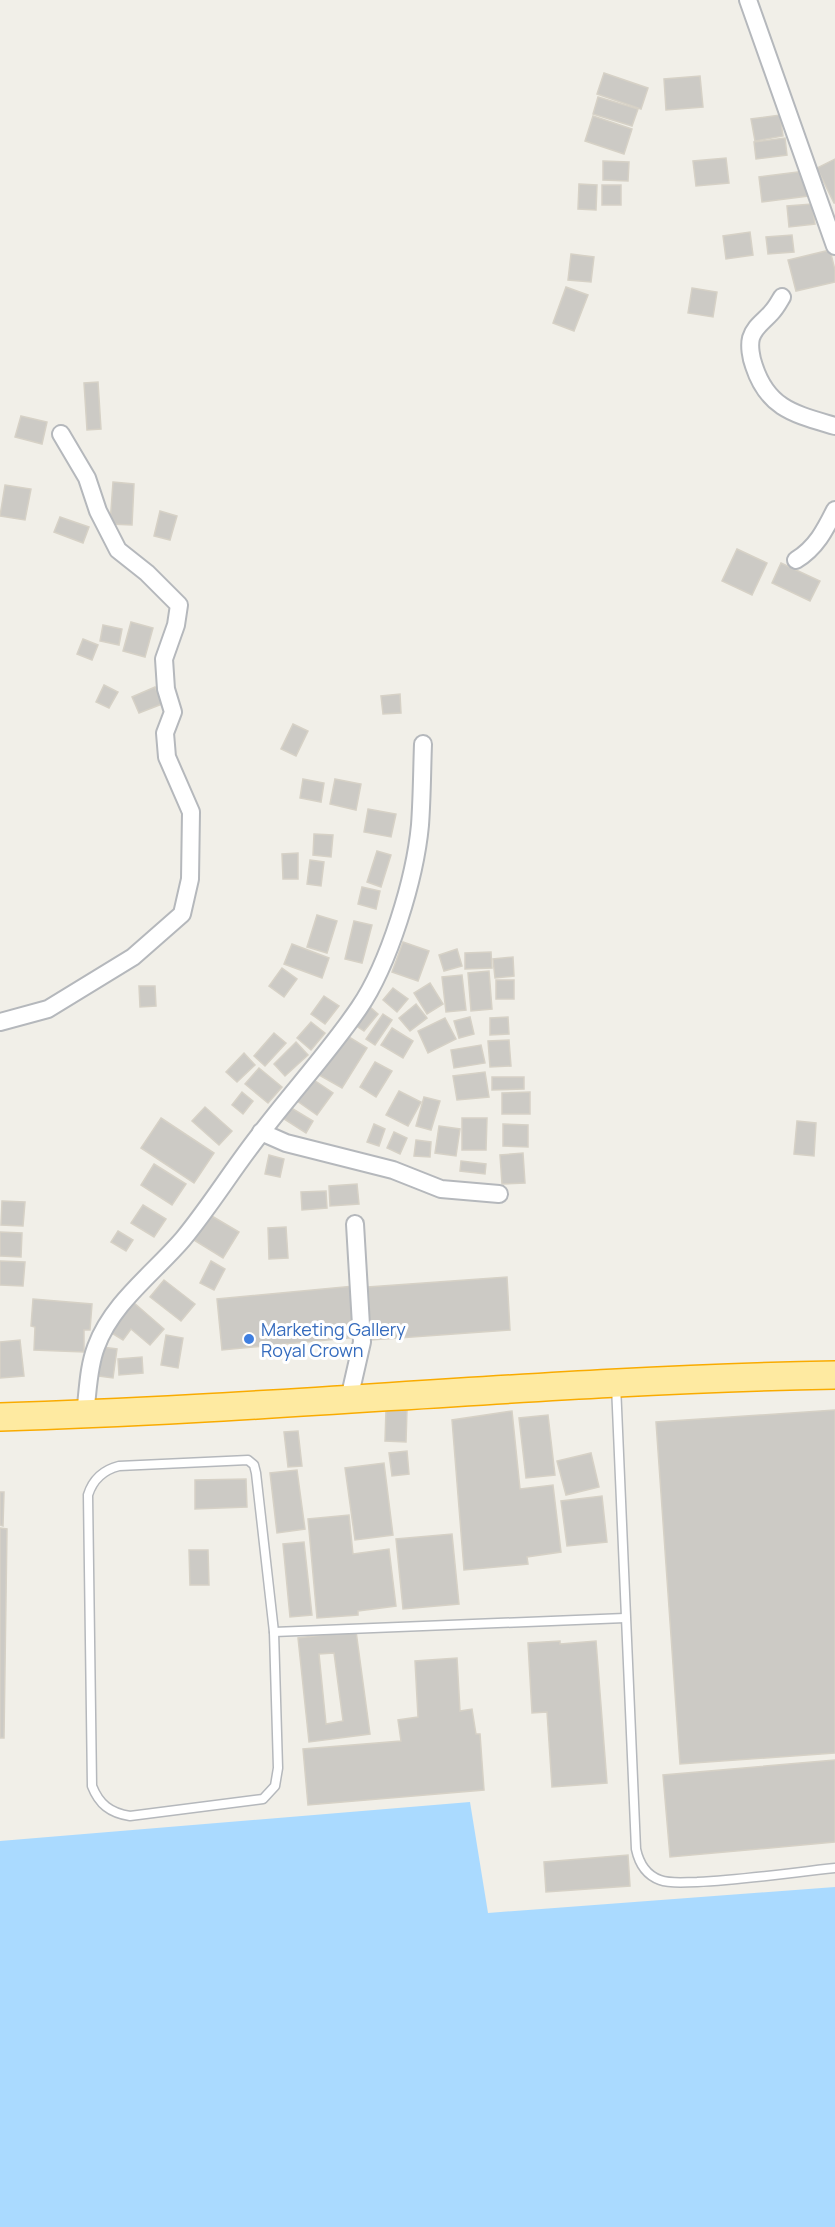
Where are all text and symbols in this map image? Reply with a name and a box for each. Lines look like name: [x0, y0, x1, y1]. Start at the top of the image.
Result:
place label: Marketing Gallery Royal Crown: [261, 1317, 406, 1362]
marker: Marketing Gallery Royal Crown: [242, 1332, 256, 1346]

